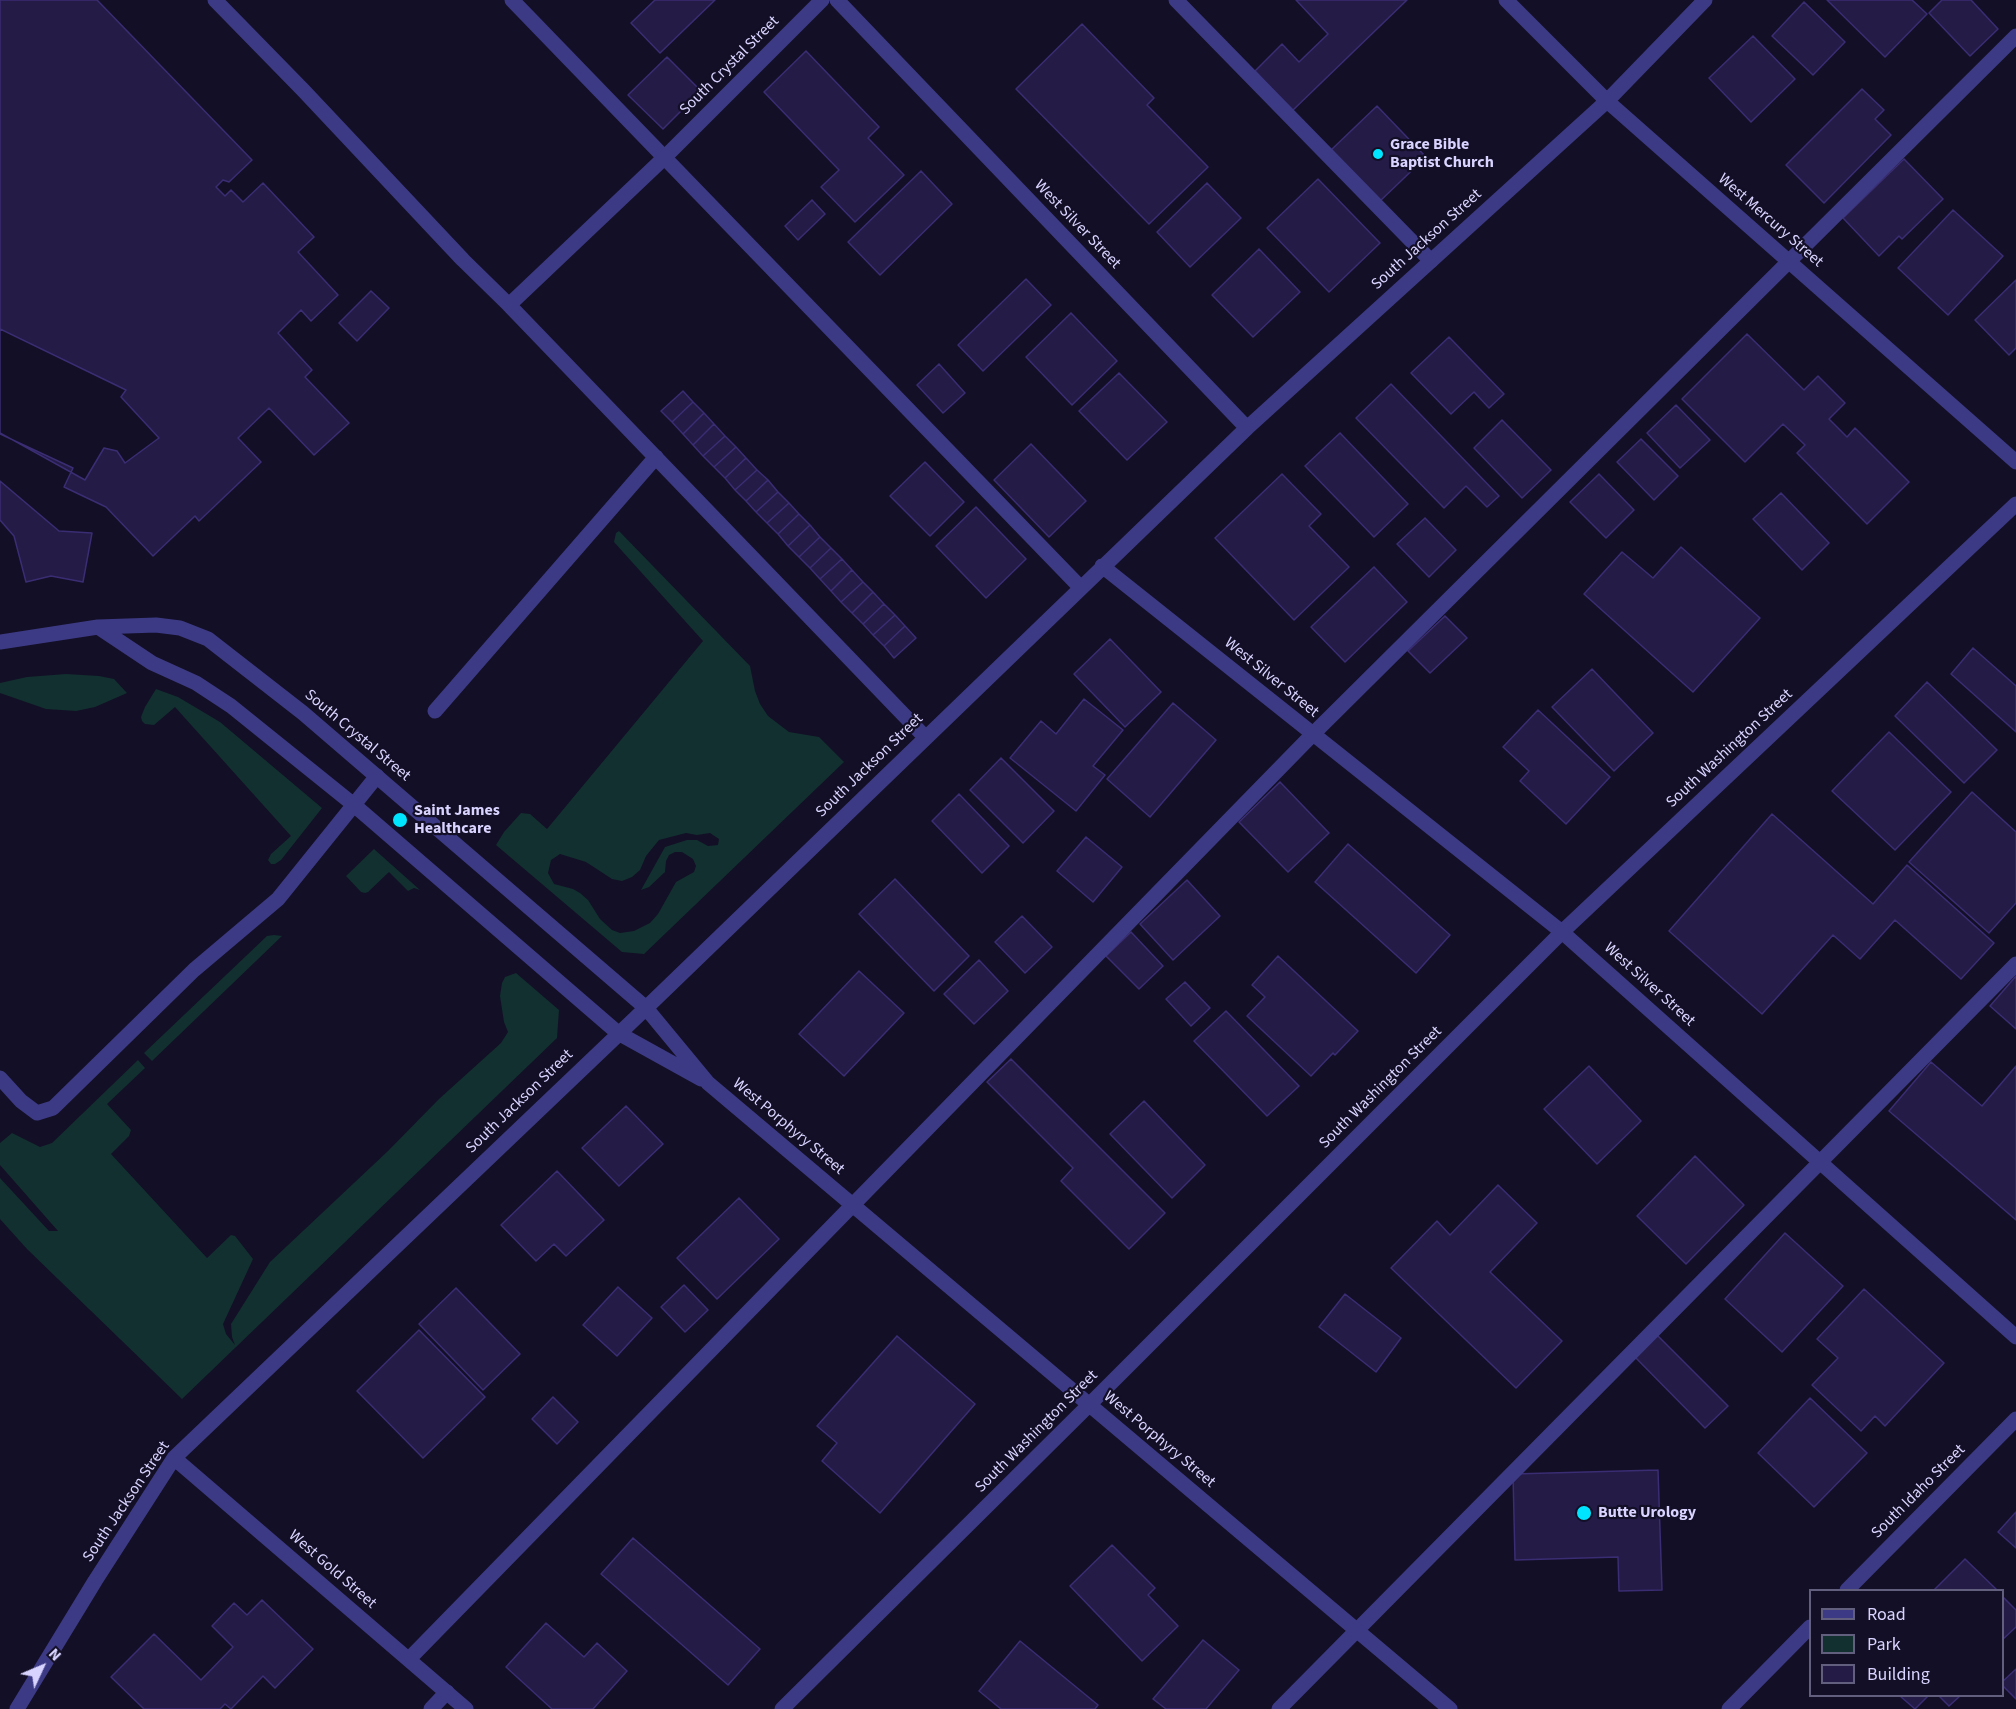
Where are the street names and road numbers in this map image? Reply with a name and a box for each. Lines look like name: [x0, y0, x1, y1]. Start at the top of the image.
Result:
street label: South Crystal Street: [676, 12, 784, 120]
street label: West Mercury Street: [1713, 170, 1827, 272]
street label: West Silver Street: [1030, 177, 1124, 273]
street label: South Jackson Street: [1368, 185, 1486, 295]
street label: West Silver Street: [1220, 634, 1322, 722]
street label: South Washington Street: [1663, 685, 1797, 813]
street label: South Crystal Street: [300, 686, 414, 786]
street label: South Jackson Street: [812, 710, 928, 822]
street label: West Silver Street: [1599, 939, 1699, 1031]
street label: South Washington Street: [1316, 1023, 1446, 1153]
street label: South Jackson Street: [462, 1046, 578, 1158]
street label: West Porphyry Street: [728, 1075, 848, 1179]
street label: South Washington Street: [972, 1367, 1102, 1497]
street label: West Porphyry Street: [1099, 1388, 1219, 1492]
street label: South Jackson Street: [79, 1438, 175, 1566]
street label: South Idaho Street: [1868, 1441, 1970, 1543]
street label: West Gold Street: [284, 1527, 380, 1613]

